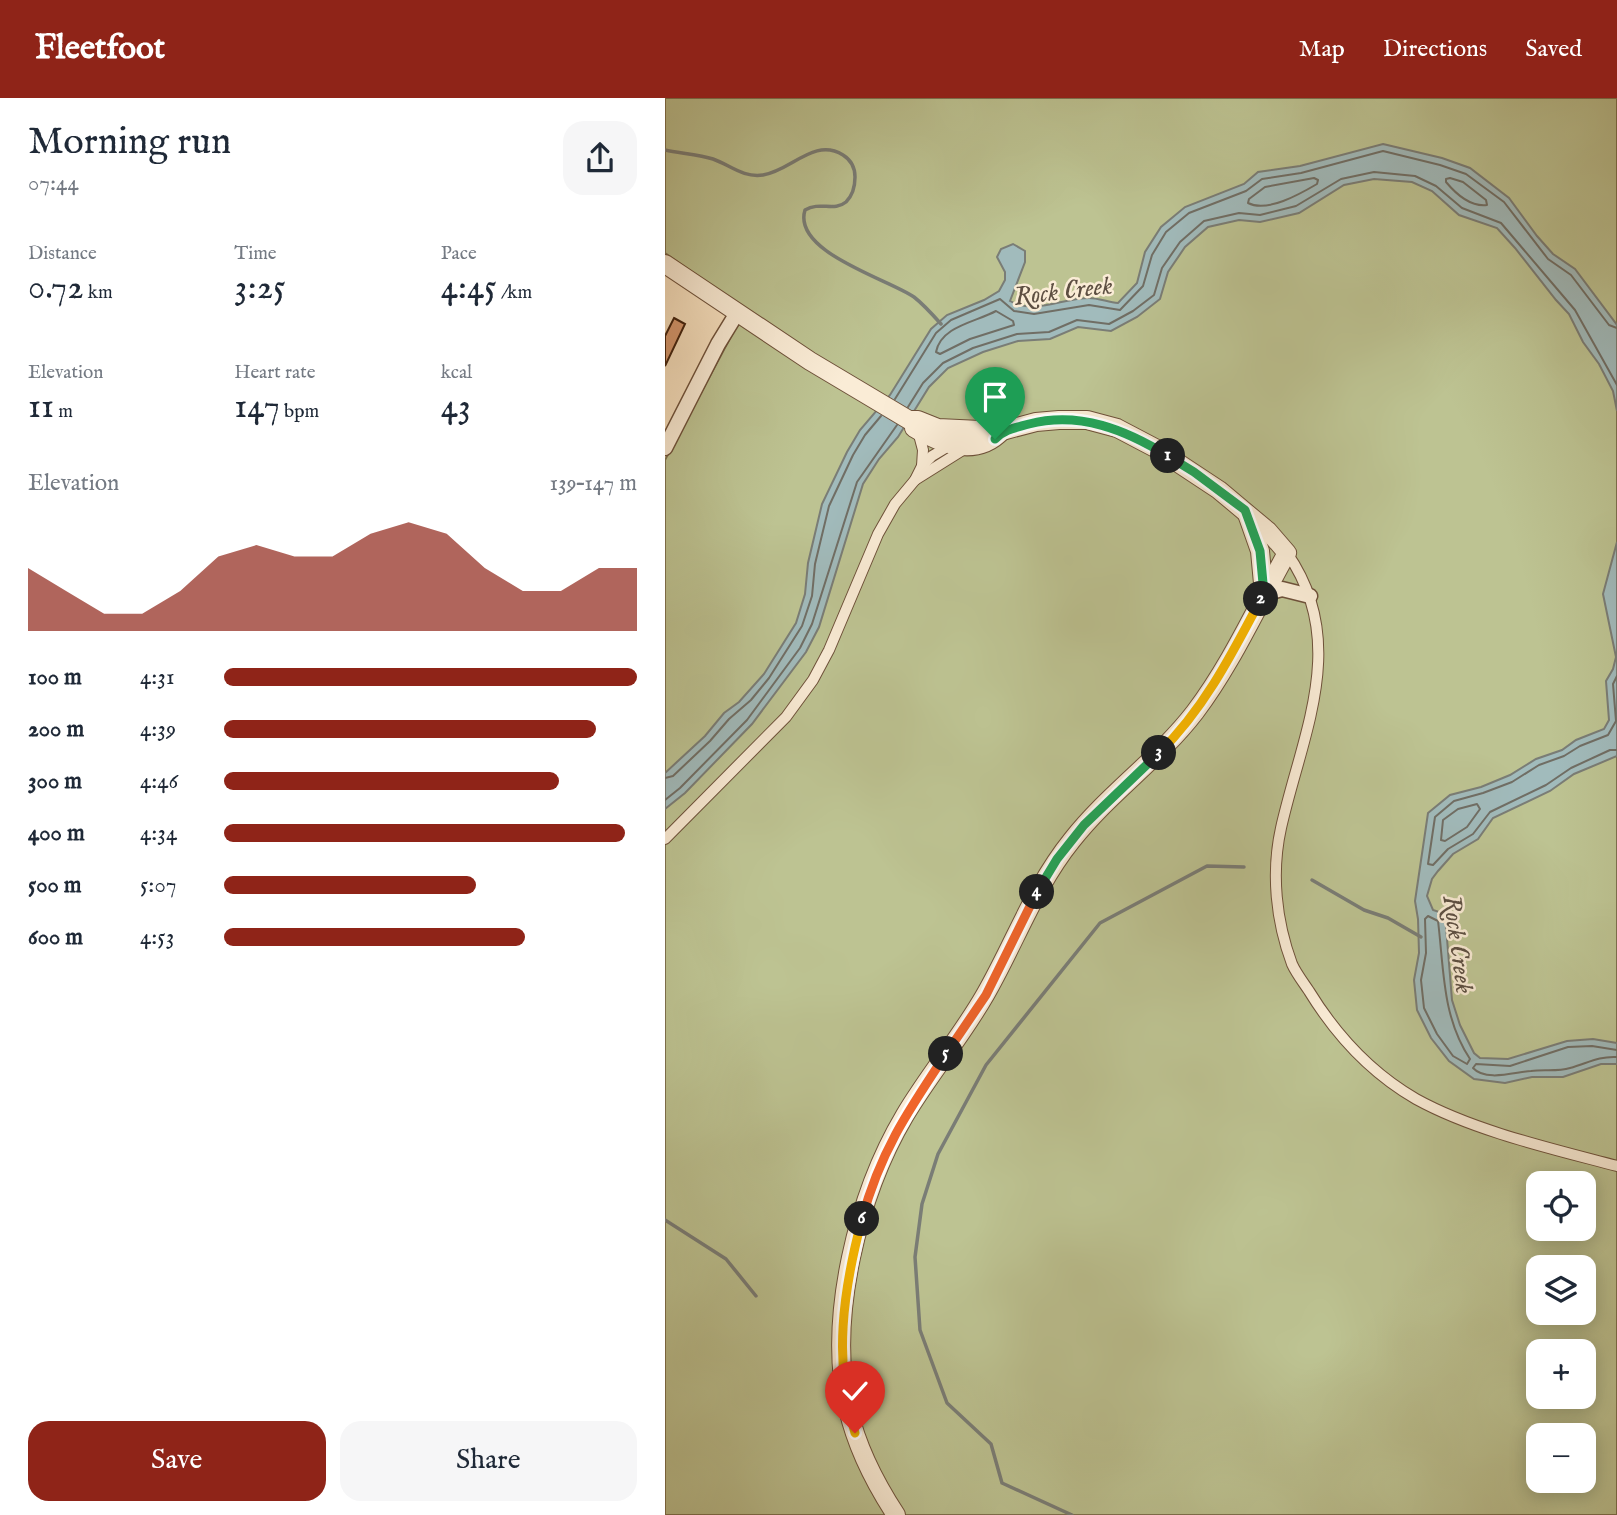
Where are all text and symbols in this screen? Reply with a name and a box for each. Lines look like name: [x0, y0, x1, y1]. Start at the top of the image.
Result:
text: Fleetfoot: [35, 28, 165, 70]
text: Map: [1299, 34, 1345, 65]
text: Directions: [1383, 34, 1487, 65]
text: Saved: [1525, 34, 1582, 65]
text: Morning run: [28, 119, 231, 167]
button: share: [563, 121, 637, 195]
text: 07:44: [28, 169, 79, 198]
text: Distance: [28, 242, 97, 266]
text: Time: [234, 242, 277, 266]
text: Pace: [441, 242, 477, 266]
text: 0.72: [28, 266, 84, 311]
text: 3:25: [234, 266, 286, 311]
text: 4:45: [441, 266, 497, 311]
water label: Rock Creek: [1012, 269, 1115, 314]
text: km: [84, 281, 113, 305]
text: /km: [497, 281, 532, 305]
text: Elevation: [28, 361, 103, 385]
text: Heart rate: [234, 361, 315, 385]
text: kcal: [441, 361, 472, 385]
pin: [965, 367, 1025, 439]
icon: arrive: [976, 378, 1014, 416]
text: 11: [28, 385, 54, 430]
text: 147: [234, 385, 280, 430]
text: 43: [441, 385, 471, 430]
text: m: [54, 400, 73, 424]
text: bpm: [280, 400, 319, 424]
pin: 1: [1151, 438, 1185, 474]
text: 1: [1164, 443, 1171, 467]
text: Elevation: [28, 469, 119, 498]
text: 139–147 m: [549, 469, 637, 498]
pin: 2: [1243, 582, 1279, 616]
text: 2: [1256, 586, 1265, 610]
text: 100 m: [28, 663, 82, 692]
text: 4:31: [140, 663, 175, 692]
text: 200 m: [28, 715, 84, 744]
text: 4:39: [140, 715, 176, 744]
pin: 3: [1141, 736, 1177, 770]
text: 3: [1155, 740, 1162, 764]
text: 300 m: [28, 767, 82, 796]
text: 4:46: [140, 767, 178, 796]
text: 400 m: [28, 819, 85, 848]
text: 4:34: [140, 819, 177, 848]
text: 500 m: [28, 871, 82, 900]
text: 5:07: [140, 871, 176, 900]
pin: 4: [1019, 874, 1055, 910]
text: 4: [1032, 879, 1041, 903]
water label: Rock Creek: [1434, 893, 1481, 996]
text: 600 m: [28, 923, 83, 952]
text: 4:53: [140, 923, 174, 952]
pin: 5: [929, 1037, 963, 1072]
text: 5: [942, 1041, 949, 1065]
map controls: [1526, 1171, 1596, 1493]
button: locate: [1526, 1171, 1596, 1241]
pin: 6: [845, 1202, 879, 1236]
text: 6: [857, 1206, 866, 1230]
button: layers: [1526, 1255, 1596, 1325]
button: +: [1526, 1339, 1596, 1409]
pin: [825, 1361, 885, 1433]
icon: check: [836, 1372, 874, 1410]
button: Save: [28, 1421, 326, 1501]
button: Share: [340, 1421, 637, 1501]
button: −: [1526, 1423, 1596, 1493]

